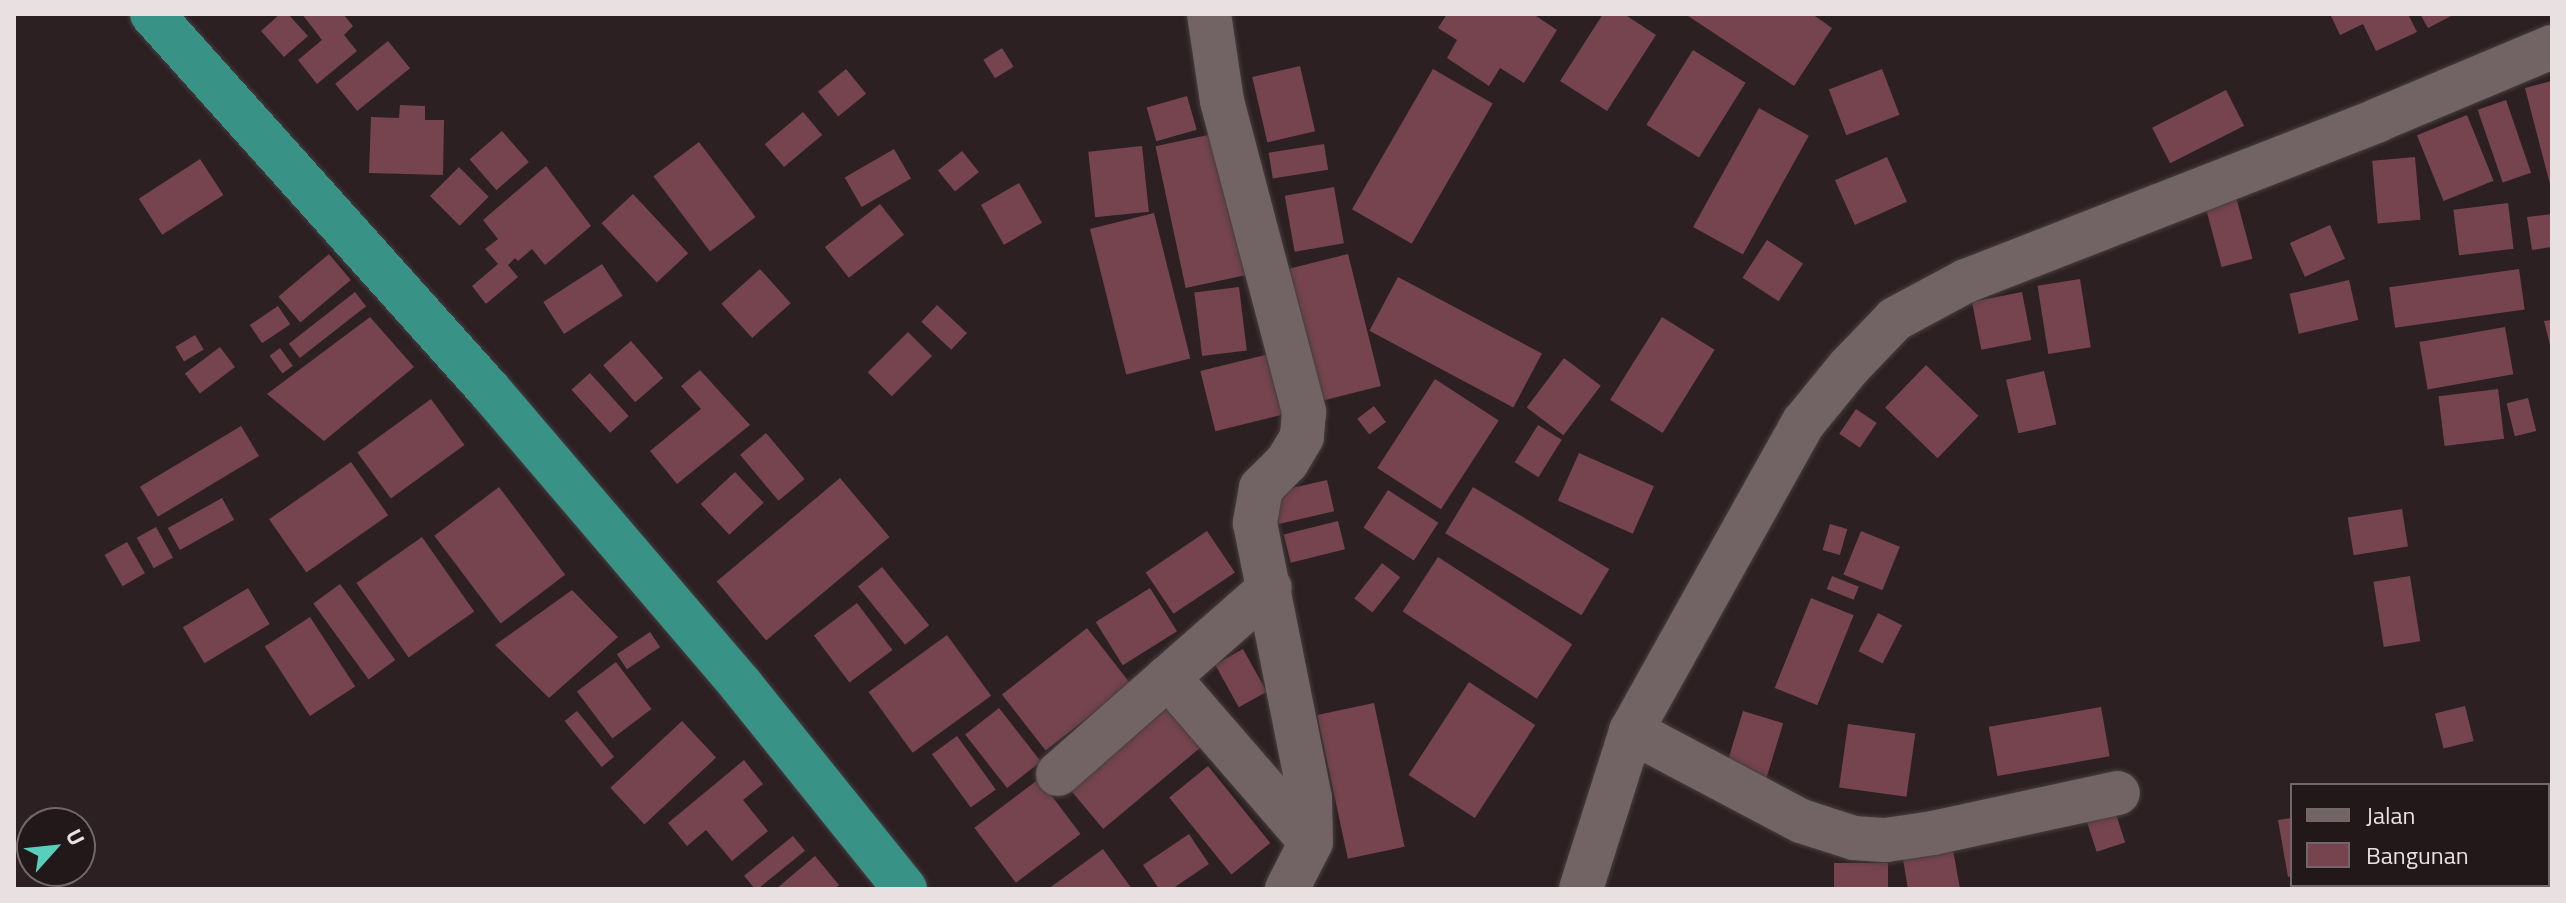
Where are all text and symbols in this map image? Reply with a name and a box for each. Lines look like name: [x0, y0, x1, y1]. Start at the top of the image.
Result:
legend: [2290, 783, 2550, 887]
text: Jalan: [2366, 797, 2415, 833]
north arrow: [16, 807, 96, 887]
text: U: [57, 823, 94, 851]
text: Bangunan: [2366, 837, 2469, 873]

